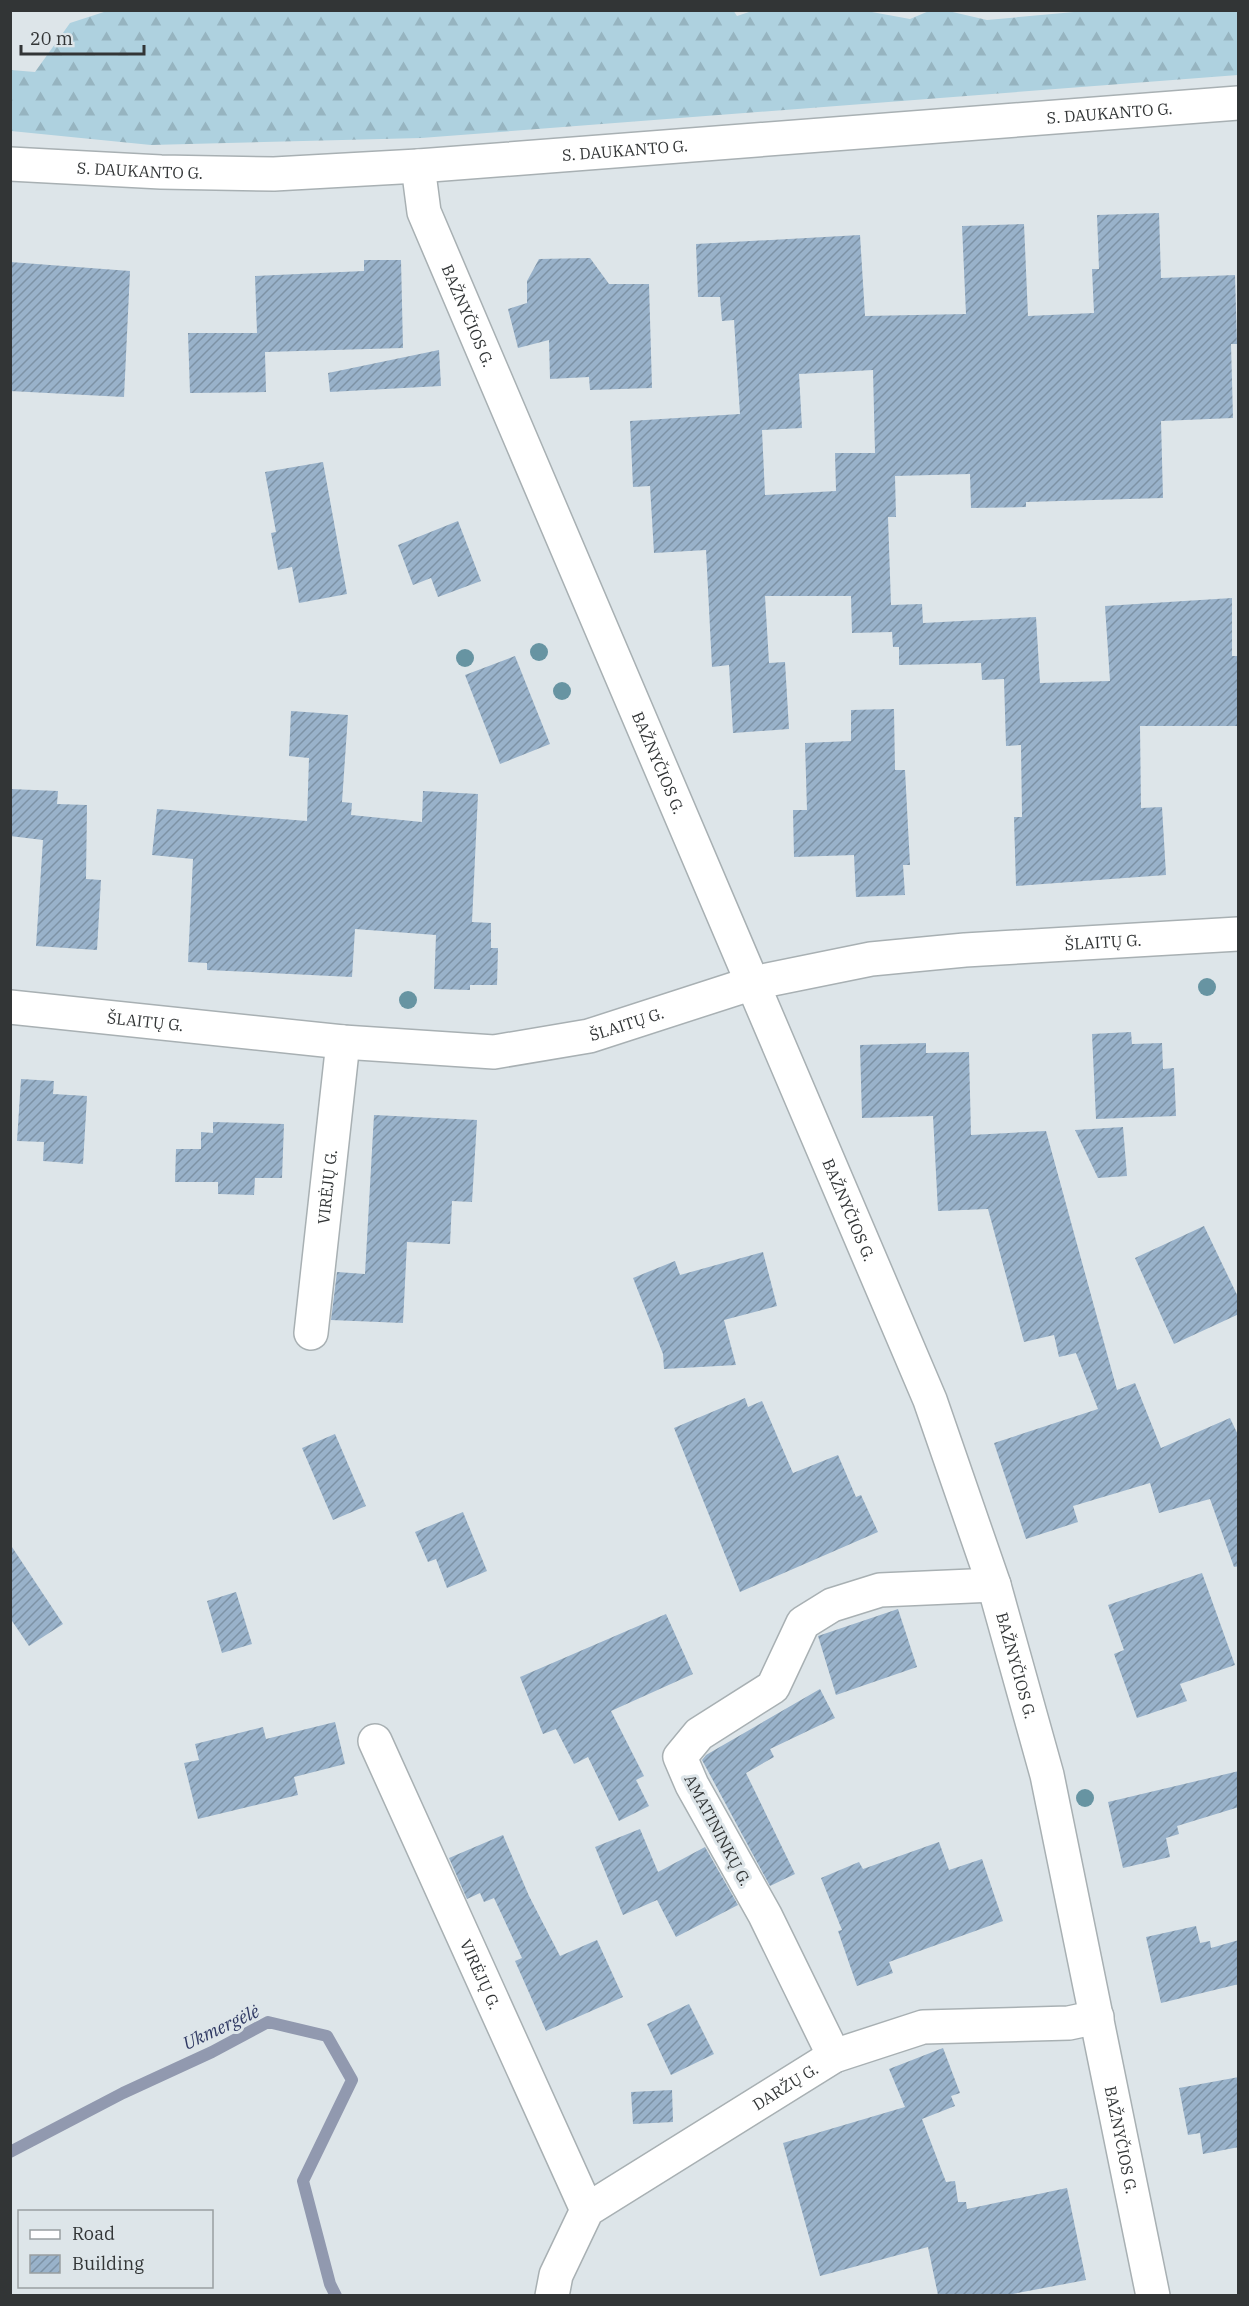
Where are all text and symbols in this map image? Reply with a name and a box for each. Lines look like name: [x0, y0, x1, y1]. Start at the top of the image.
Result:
scale bar: [21, 18, 144, 56]
text: 20 m: [30, 27, 73, 50]
street label: S. DAUKANTO G.: [1046, 98, 1173, 128]
street label: S. DAUKANTO G.: [561, 135, 689, 165]
street label: S. DAUKANTO G.: [76, 158, 203, 183]
street label: BAŽNYČIOS G.: [437, 261, 499, 370]
street label: BAŽNYČIOS G.: [628, 708, 689, 817]
street label: ŠLAITŲ G.: [1064, 930, 1142, 954]
street label: ŠLAITŲ G.: [587, 1003, 666, 1045]
street label: ŠLAITŲ G.: [106, 1006, 185, 1035]
street label: VIRĖJŲ G.: [313, 1148, 341, 1225]
street label: BAŽNYČIOS G.: [818, 1156, 880, 1264]
street label: BAŽNYČIOS G.: [992, 1610, 1041, 1721]
street label: AMATININKŲ G.: [680, 1771, 756, 1889]
street label: VIRĖJŲ G.: [456, 1936, 505, 2013]
water label: Ukmergėlė: [179, 1999, 263, 2055]
street label: DARŽŲ G.: [749, 2058, 822, 2114]
street label: BAŽNYČIOS G.: [1101, 2084, 1142, 2196]
legend: [18, 2210, 213, 2288]
text: Road: [72, 2222, 115, 2245]
text: Building: [72, 2252, 144, 2275]

